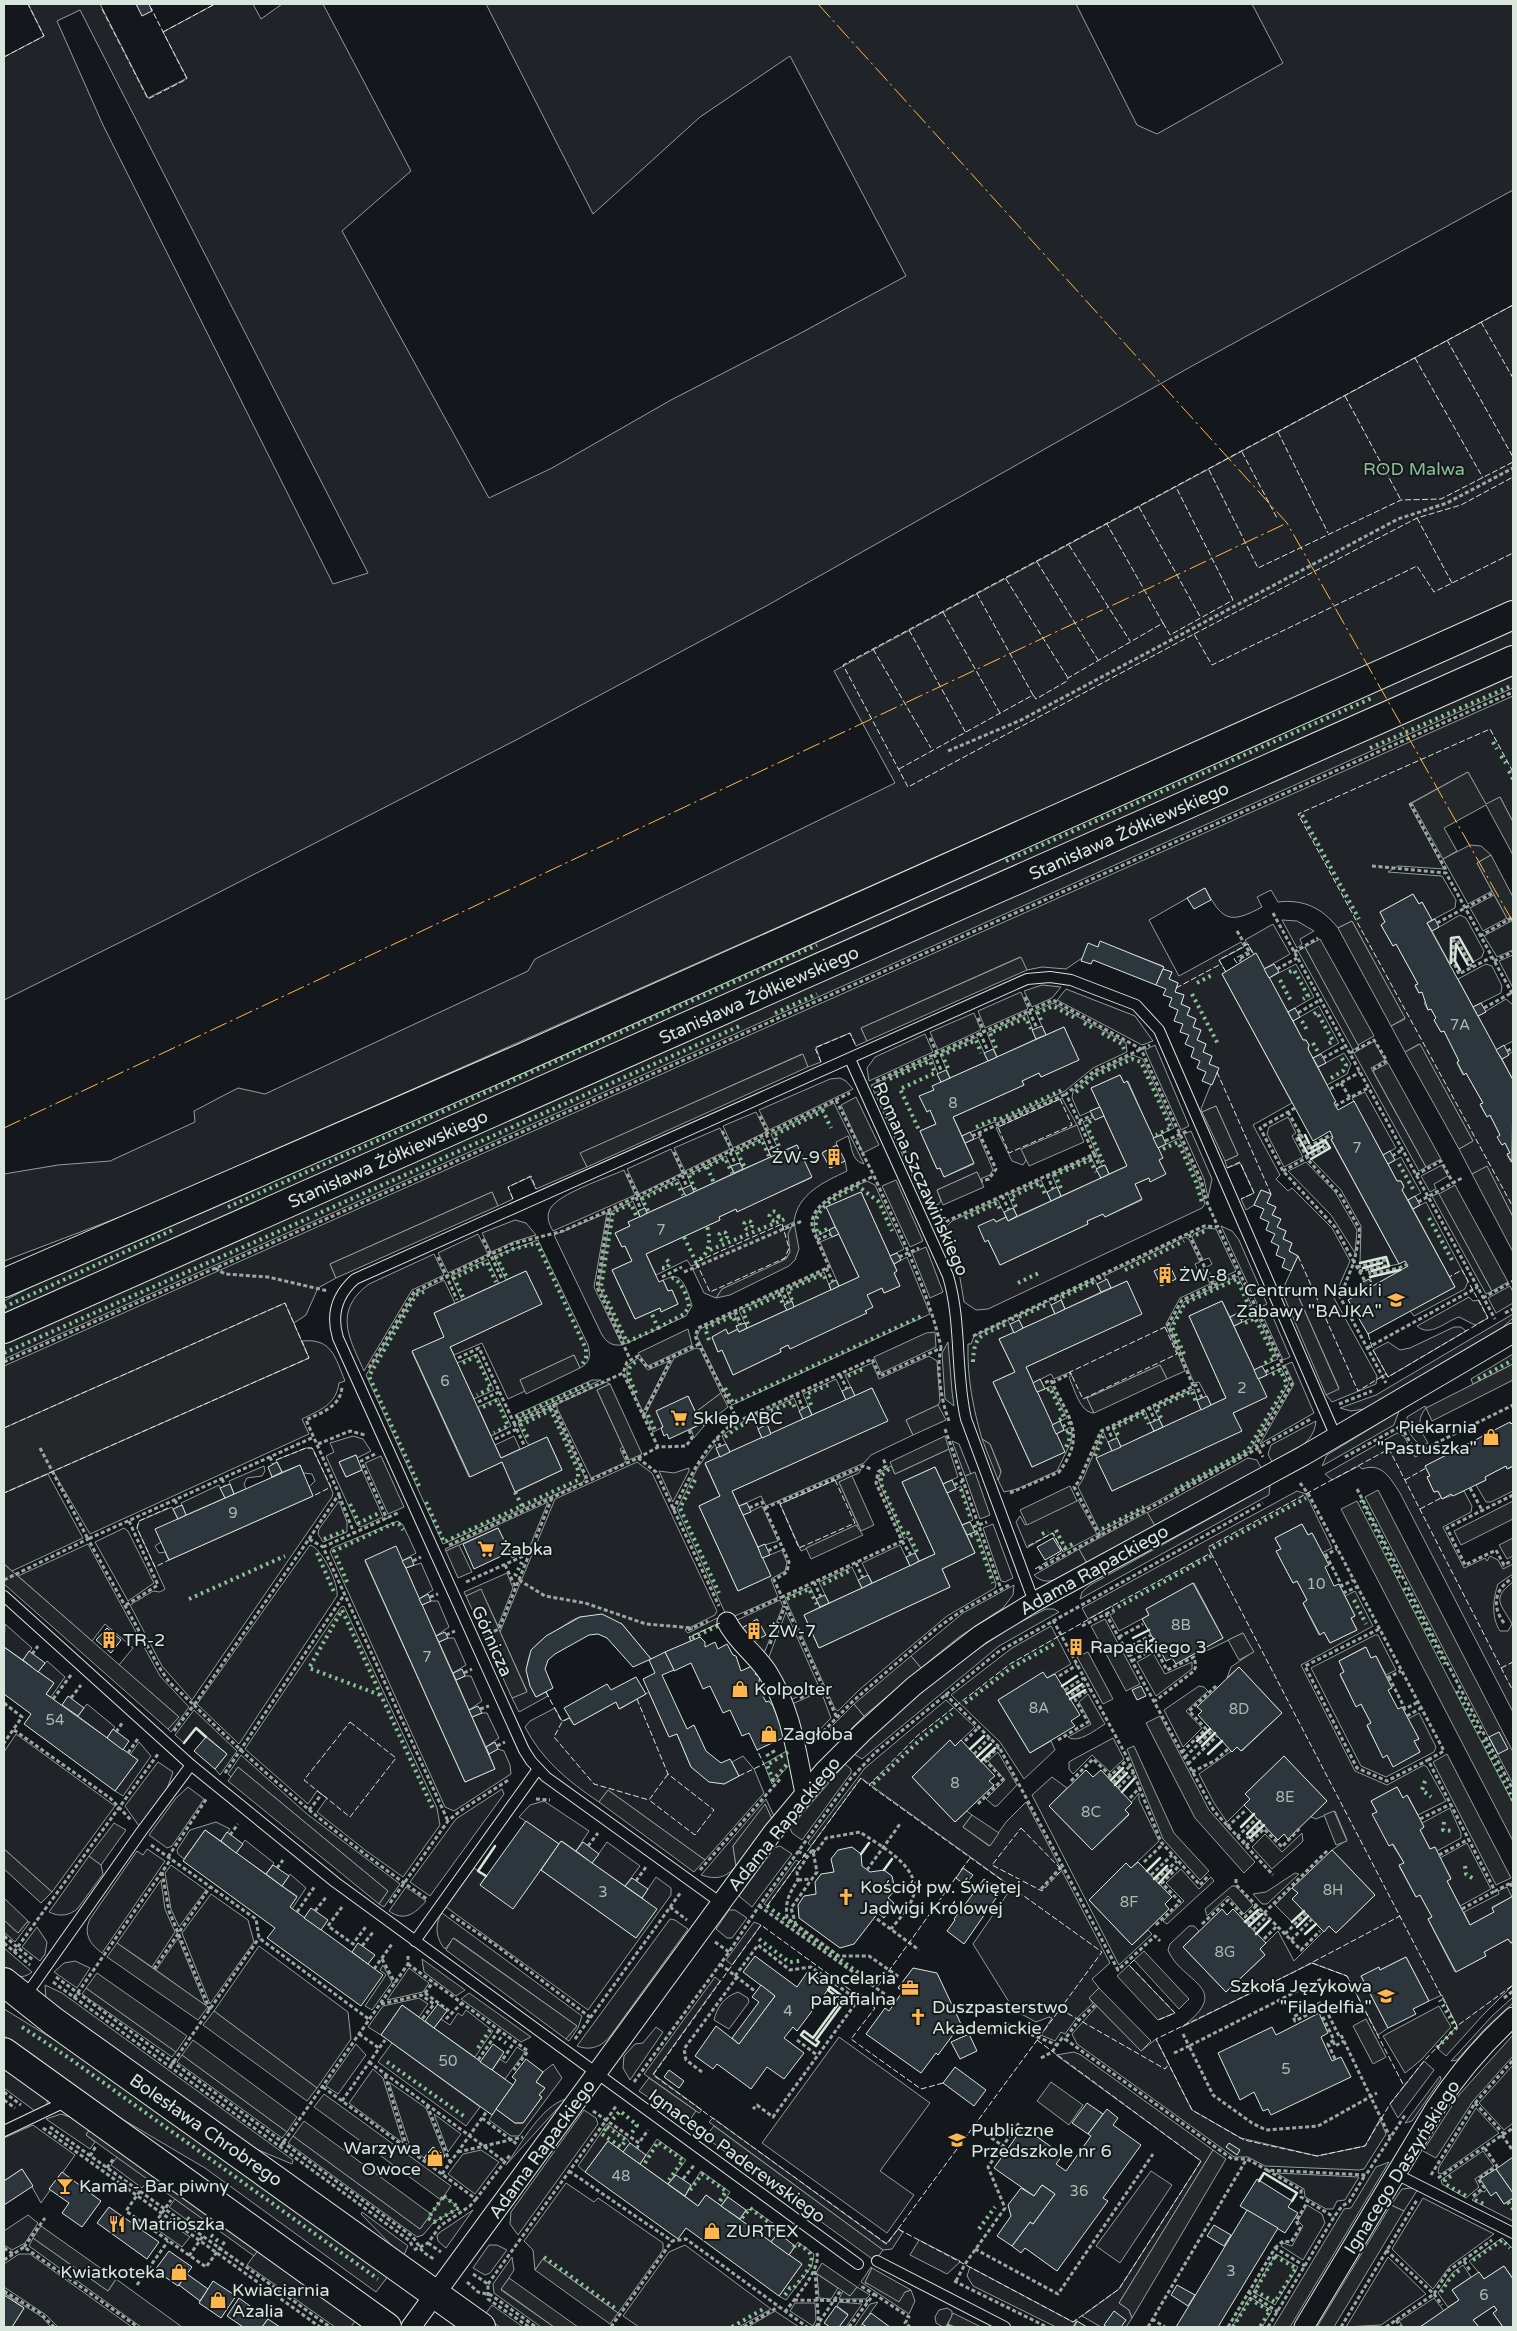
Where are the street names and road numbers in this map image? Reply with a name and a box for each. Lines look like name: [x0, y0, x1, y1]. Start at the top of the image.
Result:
street label: Stanisława Żółkiewskiego: [1026, 777, 1232, 885]
street label: Stanisława Żółkiewskiego: [656, 941, 862, 1049]
street label: Romana Szczawińskiego: [868, 1079, 974, 1279]
street label: Stanisława Żółkiewskiego: [285, 1105, 491, 1213]
street label: Adama Rapackiego: [1016, 1520, 1172, 1620]
street label: Górnicza: [467, 1602, 517, 1680]
street label: Adama Rapackiego: [723, 1752, 845, 1896]
street label: Bolesława Chrobrego: [125, 2069, 287, 2191]
street label: Adama Rapackiego: [484, 2075, 600, 2223]
street label: Ignacego Daszyńskiego: [1339, 2076, 1465, 2258]
street label: Ignacego Paderewskiego: [644, 2084, 830, 2228]

